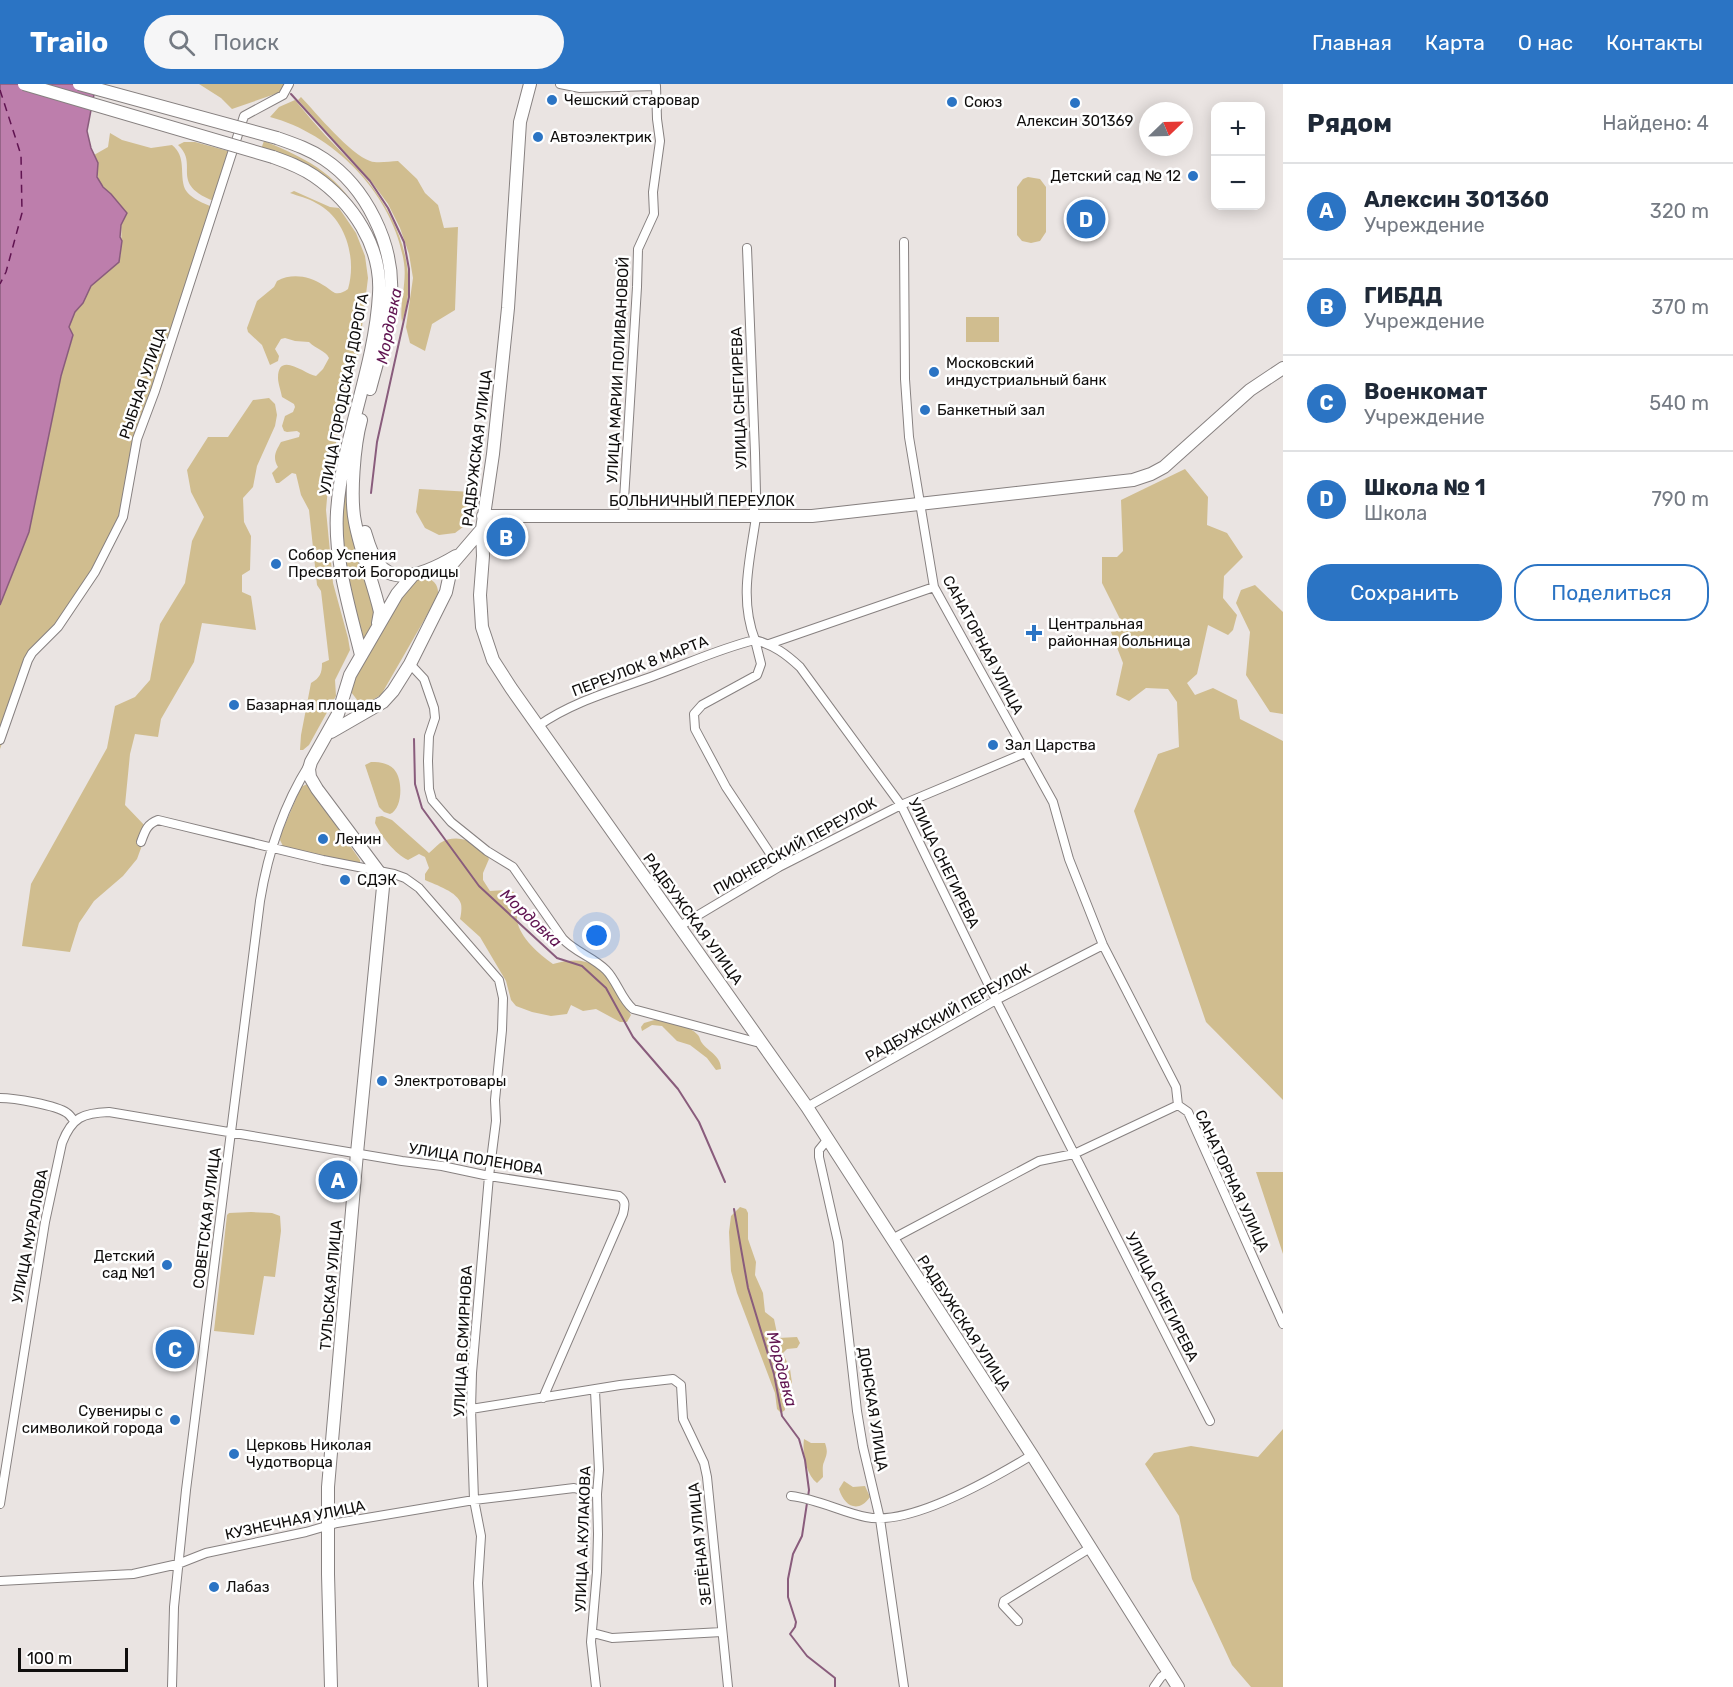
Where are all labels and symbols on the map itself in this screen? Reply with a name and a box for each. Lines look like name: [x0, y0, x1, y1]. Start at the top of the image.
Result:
place label: Чешский старовар: [564, 91, 700, 109]
marker: Чешский старовар: [545, 93, 559, 107]
place label: Союз: [964, 93, 1003, 111]
marker: Союз: [945, 95, 959, 109]
marker: Алексин 301369: [1068, 96, 1082, 110]
north arrow: [1139, 102, 1193, 156]
place label: Алексин 301369: [1017, 112, 1134, 130]
place label: Автоэлектрик: [550, 128, 652, 146]
marker: Автоэлектрик: [531, 130, 545, 144]
place label: Детский сад № 12: [1051, 167, 1181, 185]
marker: Детский сад № 12: [1186, 169, 1200, 183]
pin: D: [1066, 196, 1106, 242]
street label: УЛИЦА МАРИИ ПОЛИВАНОВОЙ: [603, 256, 633, 484]
water label: Мордовка: [372, 286, 406, 366]
street label: УЛИЦА ГОРОДСКАЯ ДОРОГА: [316, 292, 372, 496]
street label: РЫБНАЯ УЛИЦА: [115, 325, 171, 441]
street label: УЛИЦА СНЕГИРЕВА: [728, 327, 750, 469]
place label: Московский индустриальный банк: [946, 354, 1107, 389]
marker: Московский индустриальный банк: [927, 365, 941, 379]
street label: РАДБУЖСКАЯ УЛИЦА: [458, 369, 496, 527]
place label: Банкетный зал: [937, 401, 1045, 419]
marker: Банкетный зал: [918, 403, 932, 417]
street label: БОЛЬНИЧНЫЙ ПЕРЕУЛОК: [609, 492, 795, 510]
pin: B: [486, 514, 526, 560]
place label: Собор Успения Пресвятой Богородицы: [288, 546, 459, 581]
marker: Собор Успения Пресвятой Богородицы: [269, 557, 283, 571]
street label: САНАТОРНАЯ УЛИЦА: [939, 572, 1027, 718]
place label: Центральная районная больница: [1048, 615, 1191, 650]
marker: Центральная районная больница: [1025, 624, 1043, 642]
street label: ПЕРЕУЛОК 8 МАРТА: [569, 632, 711, 700]
place label: Базарная площадь: [246, 696, 382, 714]
marker: Базарная площадь: [227, 698, 241, 712]
place label: Зал Царства: [1005, 736, 1096, 754]
marker: Зал Царства: [986, 738, 1000, 752]
street label: ПИОНЕРСКИЙ ПЕРЕУЛОК: [710, 793, 880, 899]
street label: УЛИЦА СНЕГИРЕВА: [905, 795, 983, 931]
place label: Ленин: [335, 830, 381, 848]
marker: Ленин: [316, 832, 330, 846]
street label: РАДБУЖСКАЯ УЛИЦА: [639, 850, 747, 988]
place label: СДЭК: [357, 871, 397, 889]
marker: СДЭК: [338, 873, 352, 887]
water label: Мордовка: [496, 885, 566, 951]
your location: [582, 921, 611, 950]
street label: РАДБУЖСКИЙ ПЕРЕУЛОК: [862, 960, 1034, 1066]
place label: Электротовары: [394, 1072, 506, 1090]
marker: Электротовары: [375, 1074, 389, 1088]
street label: САНАТОРНАЯ УЛИЦА: [1191, 1107, 1273, 1255]
street label: УЛИЦА ПОЛЕНОВА: [407, 1139, 545, 1179]
street label: СОВЕТСКАЯ УЛИЦА: [189, 1146, 225, 1290]
pin: A: [318, 1158, 358, 1202]
street label: УЛИЦА МУРАЛОВА: [8, 1168, 52, 1304]
street label: ТУЛЬСКАЯ УЛИЦА: [316, 1219, 346, 1351]
street label: УЛИЦА СНЕГИРЕВА: [1122, 1229, 1202, 1365]
place label: Детский сад №1: [94, 1247, 155, 1282]
street label: РАДБУЖСКАЯ УЛИЦА: [913, 1252, 1015, 1394]
marker: Детский сад №1: [160, 1258, 174, 1272]
street label: УЛИЦА В.СМИРНОВА: [450, 1265, 476, 1417]
pin: C: [156, 1326, 195, 1372]
water label: Мордовка: [763, 1329, 801, 1409]
street label: ДОНСКАЯ УЛИЦА: [854, 1345, 892, 1473]
place label: Сувениры с символикой города: [22, 1402, 163, 1437]
marker: Сувениры с символикой города: [168, 1413, 182, 1427]
place label: Церковь Николая Чудотворца: [246, 1436, 371, 1471]
marker: Церковь Николая Чудотворца: [227, 1447, 241, 1461]
street label: УЛИЦА А.КУЛАКОВА: [571, 1466, 595, 1612]
street label: ЗЕЛЁНАЯ УЛИЦА: [685, 1482, 715, 1606]
street label: КУЗНЕЧНАЯ УЛИЦА: [223, 1496, 367, 1544]
place label: Лабаз: [226, 1578, 270, 1596]
marker: Лабаз: [207, 1580, 221, 1594]
scale bar: [18, 1645, 128, 1672]

